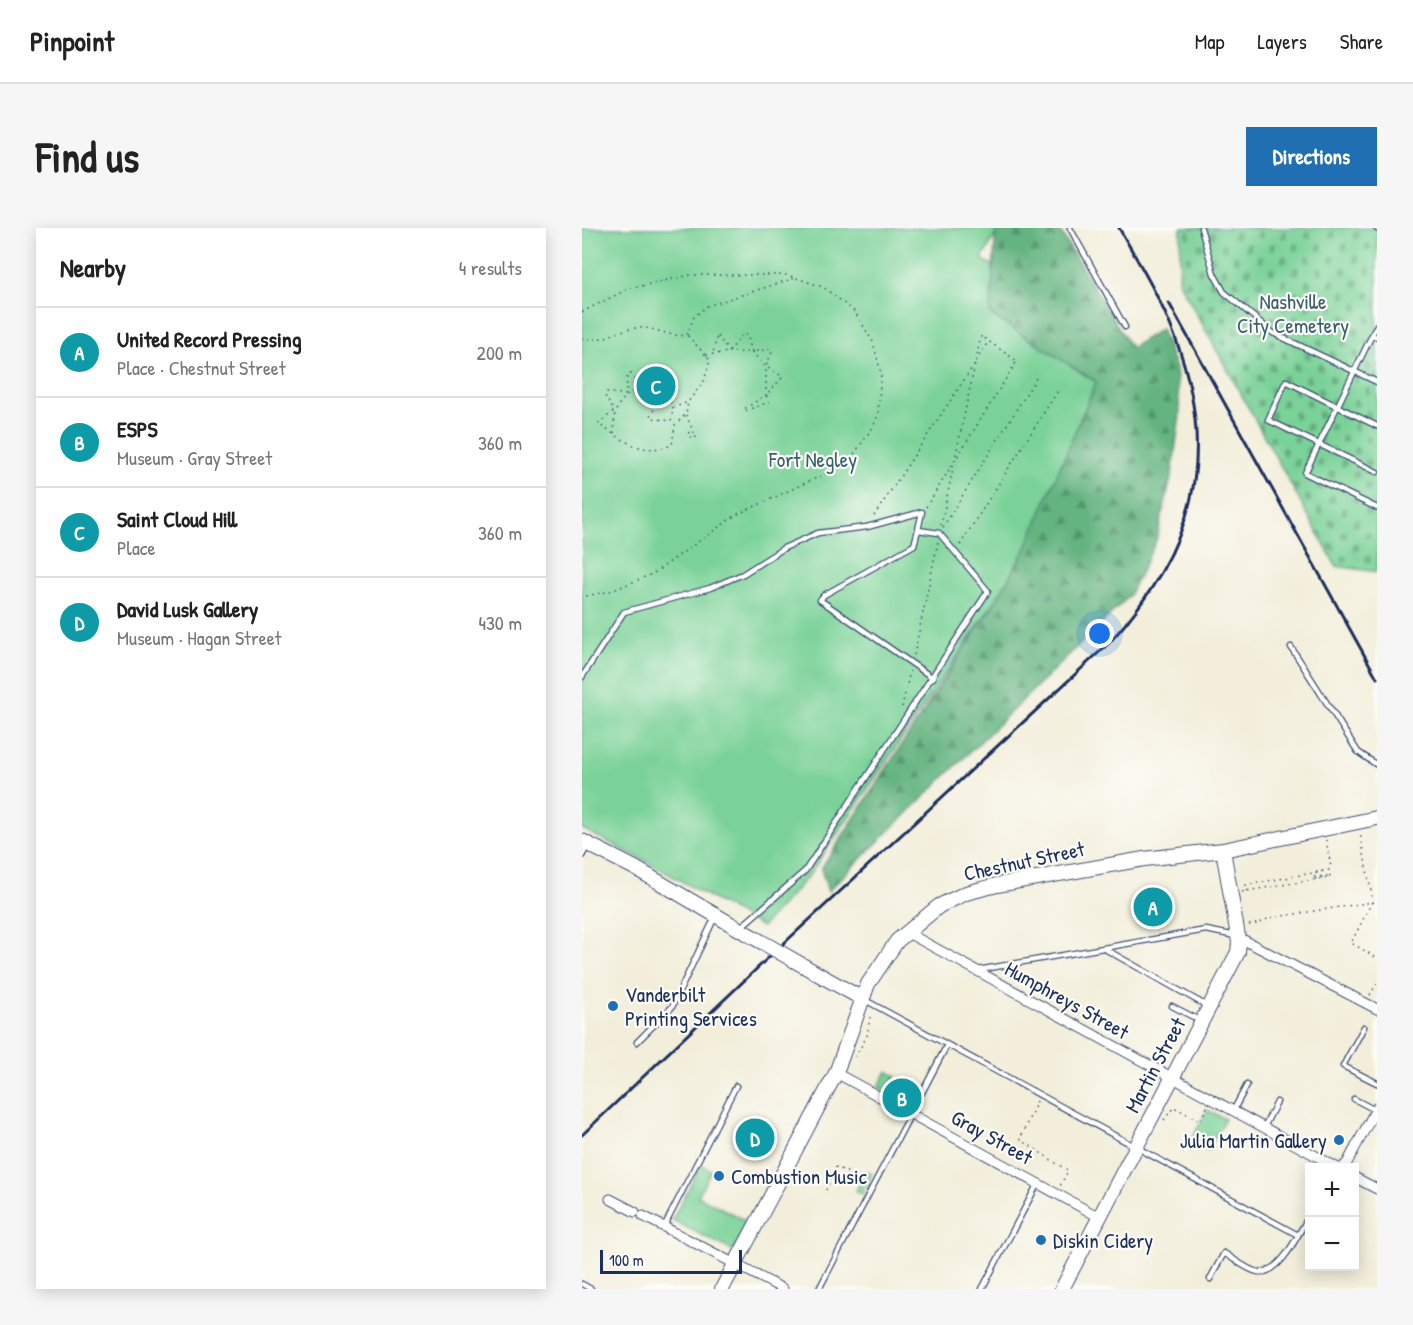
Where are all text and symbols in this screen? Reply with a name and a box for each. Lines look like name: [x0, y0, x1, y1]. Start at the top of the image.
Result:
text: Pinpoint: [30, 22, 114, 60]
text: Map: [1195, 27, 1224, 56]
text: Layers: [1257, 27, 1307, 56]
text: Share: [1340, 27, 1383, 56]
button: Directions: [1246, 127, 1377, 186]
text: Find us: [36, 128, 139, 185]
text: Nearby: [60, 250, 126, 285]
text: 4 results: [459, 254, 522, 281]
park label: Nashville City Cemetery: [1237, 287, 1349, 340]
text: United Record Pressing: [117, 324, 302, 354]
text: A: [75, 339, 84, 366]
text: 200 m: [477, 339, 522, 366]
text: Place · Chestnut Street: [117, 354, 286, 381]
pin: C: [636, 364, 676, 408]
text: ESPS: [117, 414, 158, 444]
text: B: [74, 429, 85, 456]
text: 360 m: [478, 429, 522, 456]
text: Museum · Gray Street: [117, 444, 272, 471]
park label: Fort Negley: [768, 445, 857, 474]
text: Saint Cloud Hill: [117, 504, 237, 534]
text: C: [74, 519, 85, 546]
text: 360 m: [478, 519, 522, 546]
text: Place: [117, 534, 156, 561]
text: David Lusk Gallery: [117, 594, 258, 624]
text: D: [75, 609, 84, 636]
text: 430 m: [478, 609, 522, 636]
your location: [1085, 619, 1114, 648]
text: Museum · Hagan Street: [117, 624, 282, 651]
street label: Chestnut Street: [961, 834, 1088, 888]
pin: A: [1134, 884, 1172, 930]
street label: Humphreys Street: [1000, 954, 1135, 1046]
place label: Vanderbilt Printing Services: [625, 980, 757, 1033]
marker: Vanderbilt Printing Services: [606, 999, 620, 1013]
street label: Martin Street: [1118, 1012, 1193, 1118]
pin: B: [882, 1076, 922, 1120]
street label: Gray Street: [946, 1103, 1039, 1172]
pin: D: [736, 1116, 774, 1160]
place label: Julia Martin Gallery: [1180, 1126, 1327, 1155]
marker: Julia Martin Gallery: [1332, 1133, 1346, 1147]
place label: Combustion Music: [731, 1162, 868, 1191]
map controls: [1305, 1163, 1359, 1271]
button: +: [1305, 1163, 1359, 1217]
marker: Combustion Music: [712, 1169, 726, 1183]
button: −: [1305, 1217, 1359, 1271]
place label: Diskin Cidery: [1053, 1226, 1153, 1255]
marker: Diskin Cidery: [1034, 1233, 1048, 1247]
scale bar: [600, 1247, 742, 1274]
text: 100 m: [609, 1249, 644, 1271]

